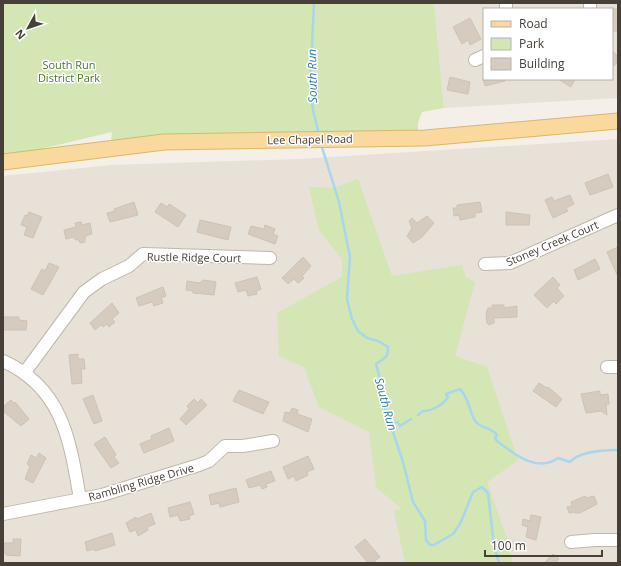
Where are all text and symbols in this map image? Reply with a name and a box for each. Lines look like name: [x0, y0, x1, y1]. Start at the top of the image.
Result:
north arrow: [8, 8, 48, 48]
legend: [483, 8, 613, 80]
text: Road: [519, 15, 548, 32]
text: N: [11, 26, 29, 43]
text: Park: [519, 35, 545, 52]
water label: South Run: [303, 49, 321, 103]
text: Building: [519, 55, 565, 72]
park label: South Run District Park: [38, 57, 100, 85]
street label: Lee Chapel Road: [267, 131, 353, 147]
street label: Stoney Creek Court: [504, 217, 601, 269]
street label: Rustle Ridge Court: [147, 249, 241, 265]
water label: South Run: [371, 376, 401, 433]
street label: Rambling Ridge Drive: [86, 460, 196, 504]
scale bar: [485, 532, 602, 558]
text: 100 m: [491, 537, 526, 554]

